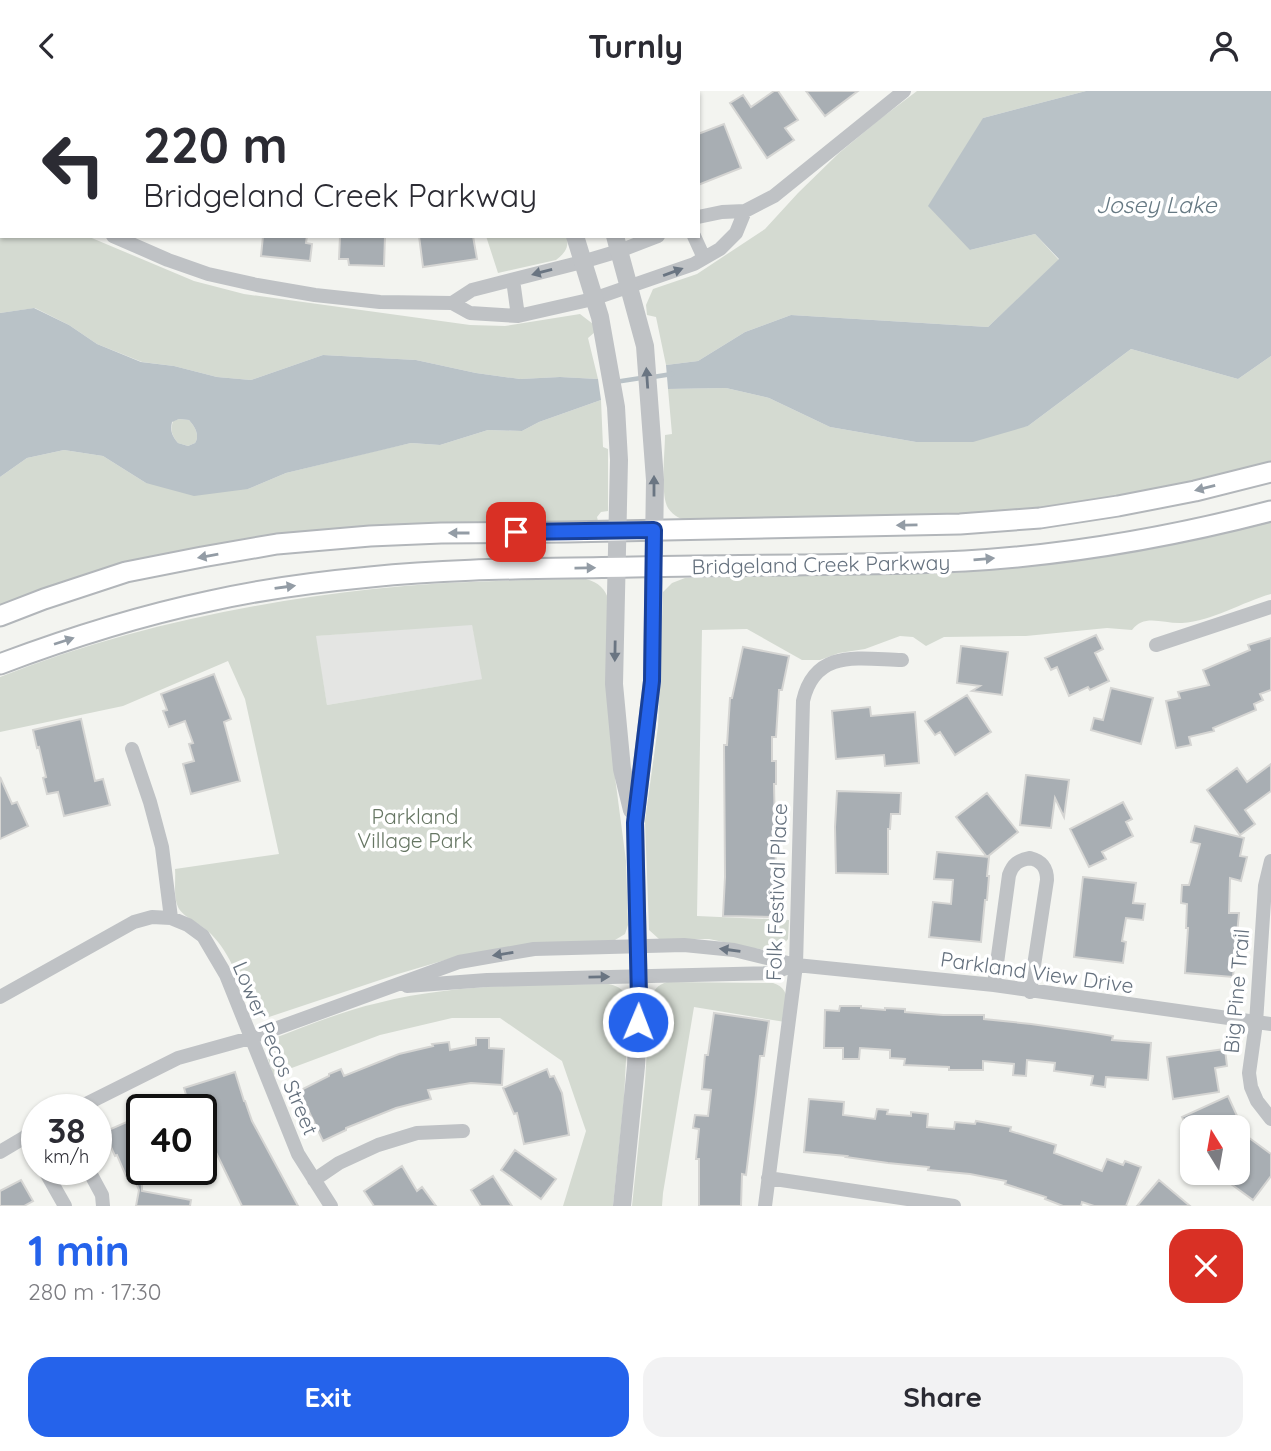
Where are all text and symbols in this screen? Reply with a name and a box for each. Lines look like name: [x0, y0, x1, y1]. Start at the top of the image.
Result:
text: Turnly: [588, 26, 683, 66]
icon: back: [28, 27, 66, 65]
icon: person: [1205, 27, 1243, 65]
text: 220 m: [143, 114, 288, 175]
icon: left: [28, 119, 119, 210]
text: Bridgeland Creek Parkway: [143, 175, 537, 215]
water label: Josey Lake: [1095, 190, 1218, 219]
one-way arrow: [662, 267, 683, 278]
one-way arrow: [532, 268, 553, 278]
one-way arrow: [641, 367, 652, 389]
one-way arrow: [648, 475, 660, 497]
one-way arrow: [1194, 483, 1216, 494]
pin: [486, 502, 546, 562]
icon: arrive: [497, 513, 535, 551]
one-way arrow: [896, 519, 918, 531]
one-way arrow: [448, 527, 470, 538]
street label: Bridgeland Creek Parkway: [691, 549, 951, 579]
one-way arrow: [197, 550, 219, 561]
one-way arrow: [973, 553, 995, 564]
one-way arrow: [574, 562, 596, 574]
one-way arrow: [274, 582, 296, 593]
one-way arrow: [54, 635, 75, 645]
one-way arrow: [609, 640, 620, 662]
park label: Parkland Village Park: [357, 803, 473, 853]
street label: Folk Festival Place: [760, 803, 792, 981]
street label: Big Pine Trail: [1218, 928, 1254, 1054]
one-way arrow: [719, 944, 741, 955]
street label: Parkland View Drive: [939, 946, 1135, 998]
one-way arrow: [492, 949, 514, 960]
street label: Lower Pecos Street: [228, 957, 324, 1139]
one-way arrow: [589, 971, 611, 983]
position arrow: [601, 985, 675, 1059]
speed limit sign: 40: [126, 1094, 217, 1185]
text: 38: [48, 1108, 85, 1152]
north arrow: [1180, 1115, 1250, 1185]
map controls: [1180, 1115, 1250, 1185]
text: km/h: [44, 1145, 89, 1168]
text: 1 min: [28, 1224, 130, 1277]
button: close: [1169, 1229, 1243, 1303]
text: 280 m · 17:30: [28, 1277, 162, 1306]
button: Exit: [28, 1357, 629, 1437]
button: Share: [643, 1357, 1243, 1437]

